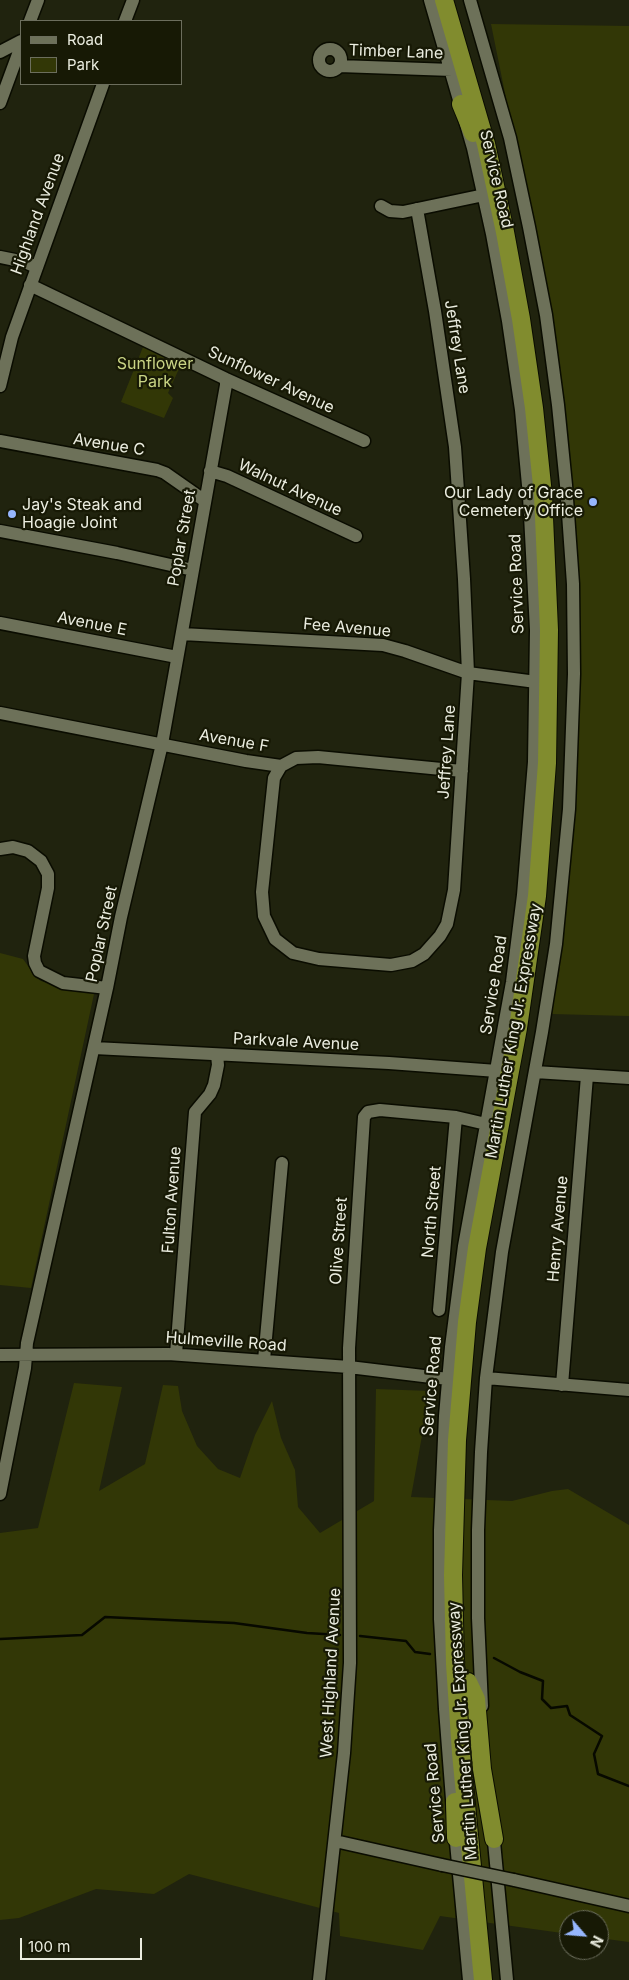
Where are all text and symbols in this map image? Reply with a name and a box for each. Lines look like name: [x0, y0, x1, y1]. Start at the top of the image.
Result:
legend: [20, 20, 182, 85]
text: Road: [67, 30, 103, 49]
street label: Timber Lane: [348, 41, 444, 63]
text: Park: [67, 55, 99, 74]
street label: Service Road: [475, 128, 517, 230]
street label: Highland Avenue: [7, 151, 69, 277]
street label: Jeffrey Lane: [440, 299, 474, 395]
street label: Sunflower Avenue: [205, 342, 337, 418]
park label: Sunflower Park: [117, 354, 193, 392]
street label: Avenue C: [72, 430, 146, 460]
street label: Walnut Avenue: [235, 455, 345, 521]
place label: Our Lady of Grace Cemetery Office: [444, 483, 583, 521]
street label: Poplar Street: [164, 488, 200, 588]
place label: Jay's Steak and Hoagie Joint: [22, 495, 142, 533]
marker: Our Lady of Grace Cemetery Office: [587, 496, 599, 508]
marker: Jay's Steak and Hoagie Joint: [6, 508, 18, 520]
street label: Service Road: [506, 534, 528, 634]
street label: Avenue E: [56, 608, 128, 640]
street label: Fee Avenue: [302, 615, 392, 641]
street label: Jeffrey Lane: [434, 704, 460, 800]
street label: Avenue F: [198, 725, 270, 757]
street label: Poplar Street: [82, 884, 122, 984]
street label: Martin Luther King Jr. Expressway: [482, 902, 546, 1160]
street label: Service Road: [477, 934, 511, 1036]
street label: Parkvale Avenue: [233, 1029, 359, 1055]
street label: Fulton Avenue: [159, 1146, 185, 1254]
street label: North Street: [418, 1165, 446, 1259]
street label: Henry Avenue: [544, 1175, 572, 1283]
street label: Olive Street: [326, 1197, 352, 1285]
street label: Hulmeville Road: [165, 1328, 287, 1356]
street label: Service Road: [418, 1335, 446, 1437]
street label: West Highland Avenue: [317, 1587, 345, 1759]
street label: Martin Luther King Jr. Expressway: [444, 1601, 482, 1861]
street label: Service Road: [421, 1742, 449, 1844]
north arrow: [559, 1910, 609, 1960]
scale bar: [22, 1928, 145, 1960]
text: N: [587, 1933, 607, 1950]
text: 100 m: [28, 1937, 70, 1956]

